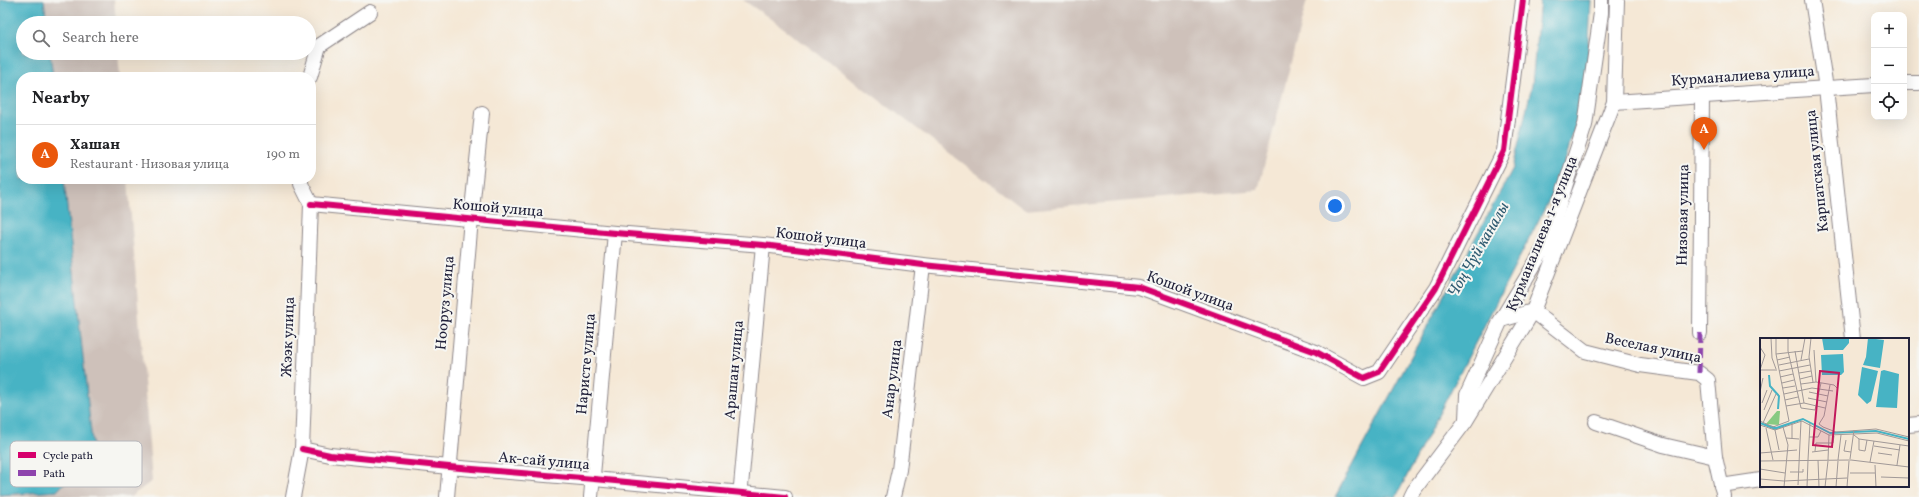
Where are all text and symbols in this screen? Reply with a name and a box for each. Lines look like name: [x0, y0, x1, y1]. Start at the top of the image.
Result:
map controls: [1871, 12, 1907, 120]
button: +: [1871, 12, 1907, 48]
search box: [16, 16, 316, 60]
icon: search: [30, 27, 52, 49]
text: Search here: [62, 28, 139, 49]
button: −: [1871, 48, 1907, 84]
street label: Курманалиева улица: [1671, 62, 1815, 92]
button: locate: [1871, 84, 1907, 120]
text: Nearby: [32, 87, 90, 110]
street label: Карпатская улица: [1801, 109, 1835, 233]
pin: A: [1691, 117, 1717, 150]
text: Хашан: [70, 135, 120, 156]
text: A: [40, 146, 50, 164]
text: 190 m: [266, 146, 300, 164]
street label: Курманалиева 1-я улица: [1502, 153, 1584, 315]
text: Restaurant · Низовая улица: [70, 156, 229, 174]
street label: Низовая улица: [1673, 164, 1695, 266]
street label: Кошой улица: [452, 195, 544, 223]
your location: [1325, 196, 1345, 216]
water label: Чоң Чүй каналы: [1443, 198, 1515, 302]
street label: Кошой улица: [774, 223, 868, 255]
street label: Нооруз улица: [431, 255, 461, 351]
street label: Кошой улица: [1143, 266, 1237, 318]
street label: Жээк улица: [277, 296, 301, 378]
street label: Наристе улица: [572, 312, 602, 416]
street label: Арашан улица: [720, 319, 750, 421]
street label: Веселая улица: [1603, 329, 1703, 369]
street label: Анар улица: [878, 338, 908, 420]
inset map: [1760, 338, 1909, 487]
legend: [10, 441, 142, 487]
street label: Ак-сай улица: [497, 448, 591, 476]
text: Cycle path: [43, 449, 93, 464]
text: Path: [43, 467, 66, 482]

